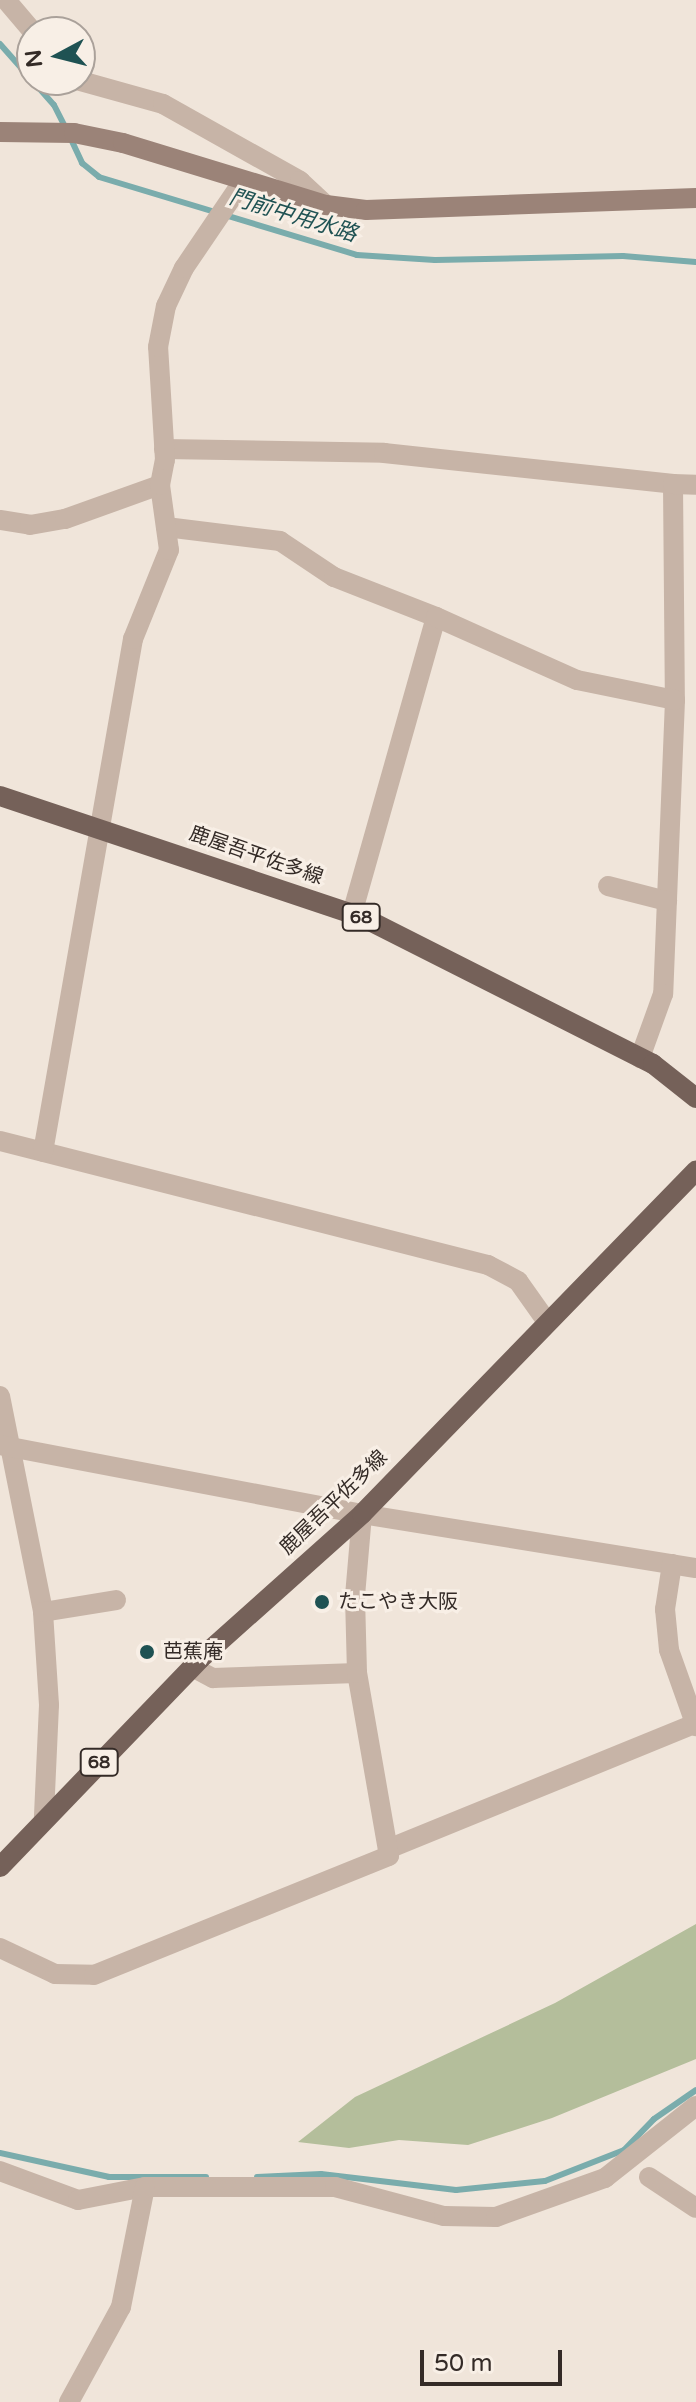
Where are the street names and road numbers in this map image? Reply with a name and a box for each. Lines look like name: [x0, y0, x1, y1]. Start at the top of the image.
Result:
street label: 鹿屋吾平佐多線: [186, 822, 326, 890]
road number: 68: [341, 903, 381, 931]
street label: 鹿屋吾平佐多線: [275, 1446, 393, 1560]
road number: 68: [79, 1748, 119, 1776]

